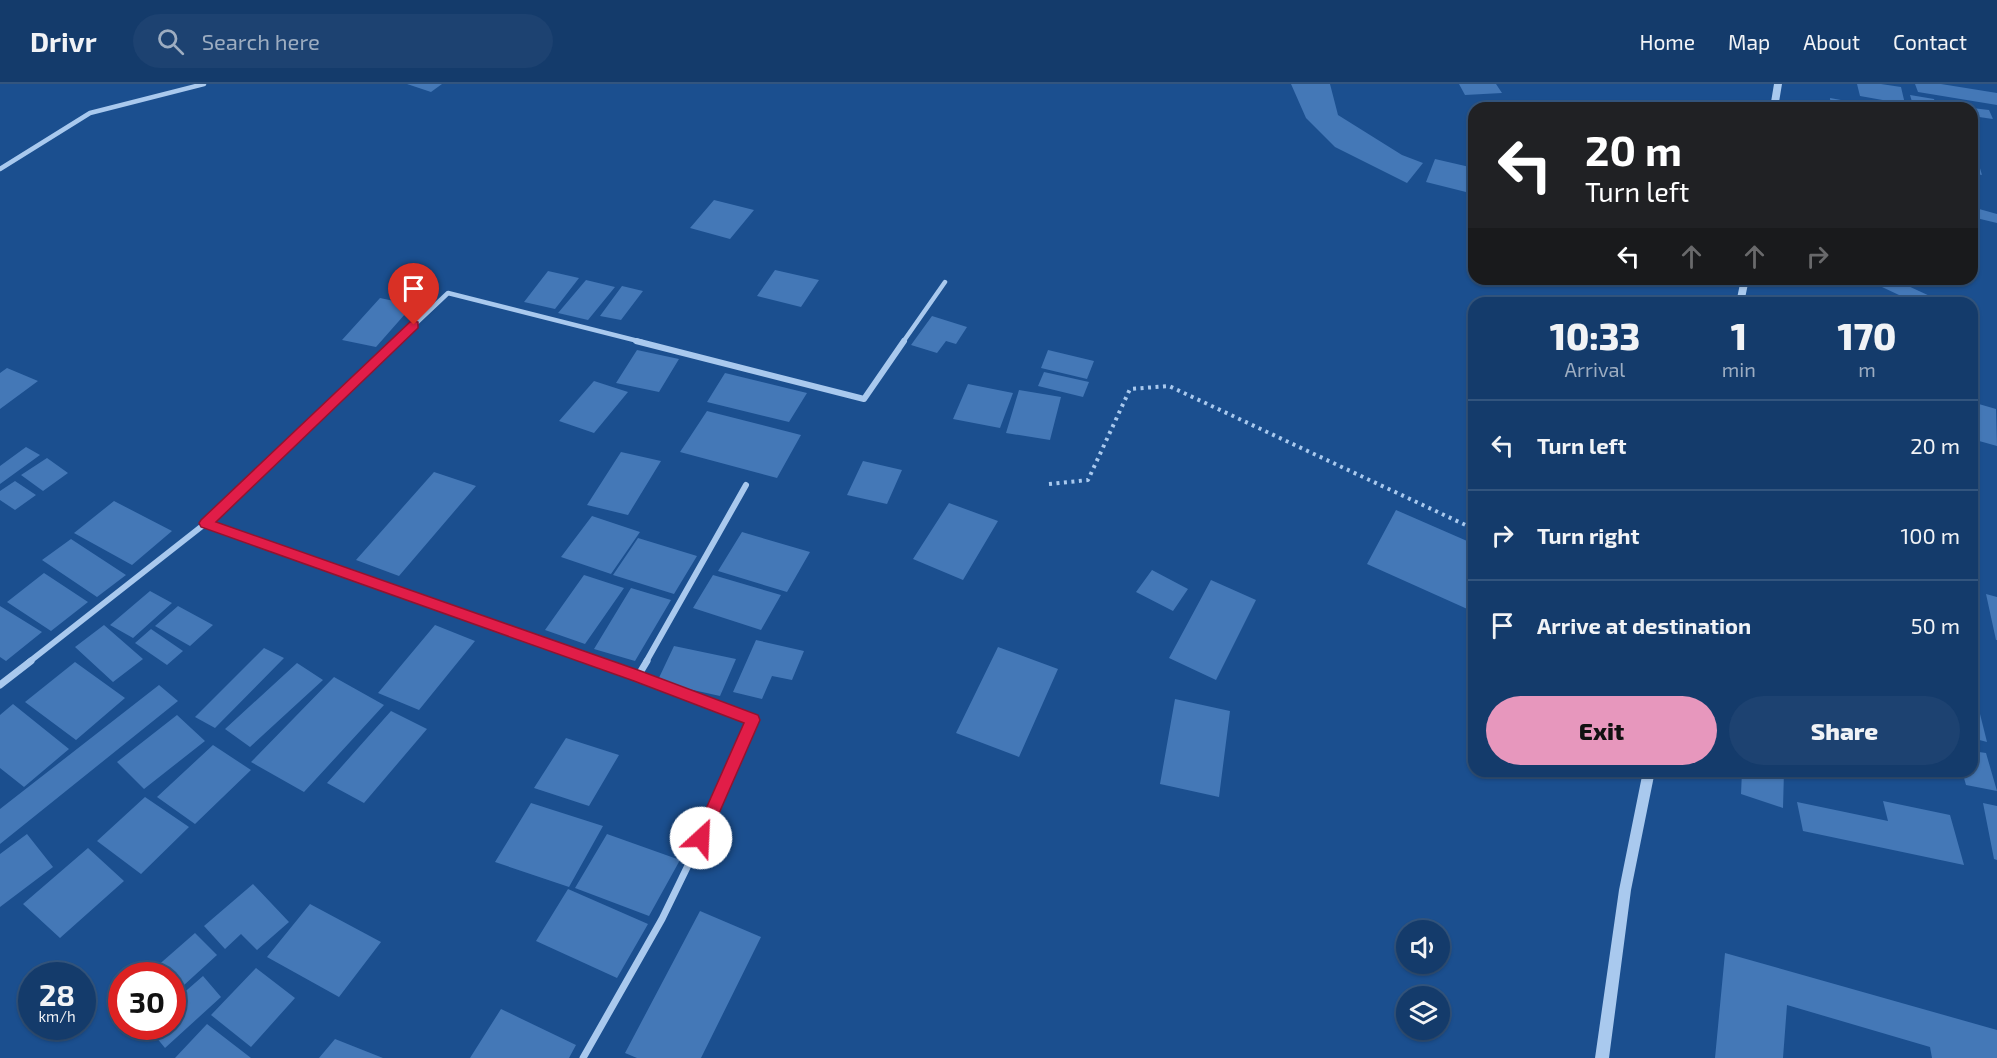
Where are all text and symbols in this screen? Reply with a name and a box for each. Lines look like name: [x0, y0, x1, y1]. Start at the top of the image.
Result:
search box: [133, 14, 553, 68]
text: Drivr: [30, 24, 97, 58]
icon: search: [154, 25, 187, 58]
text: Search here: [202, 28, 320, 54]
text: Home: [1639, 29, 1695, 54]
text: Map: [1728, 29, 1770, 54]
text: About: [1803, 29, 1860, 54]
text: Contact: [1893, 29, 1967, 54]
text: 20 m: [1585, 124, 1682, 174]
icon: left: [1486, 126, 1564, 204]
text: Turn left: [1585, 175, 1689, 207]
icon: left: [1612, 240, 1645, 273]
icon: ahead: [1675, 240, 1708, 273]
icon: ahead: [1738, 240, 1771, 273]
icon: right: [1801, 240, 1834, 273]
pin: [388, 263, 439, 325]
icon: arrive: [397, 272, 430, 305]
text: 10:33: [1550, 314, 1640, 357]
text: 1: [1731, 314, 1747, 357]
text: 170: [1838, 314, 1896, 357]
text: Arrival: [1564, 357, 1625, 381]
text: min: [1722, 357, 1756, 381]
text: m: [1858, 357, 1876, 381]
icon: left: [1486, 429, 1519, 462]
text: Turn left: [1537, 432, 1626, 458]
text: 20 m: [1910, 432, 1960, 458]
icon: right: [1486, 519, 1519, 552]
text: Turn right: [1537, 522, 1639, 548]
text: 100 m: [1901, 522, 1960, 548]
icon: arrive: [1486, 609, 1519, 642]
text: Arrive at destination: [1537, 612, 1751, 638]
text: 50 m: [1911, 612, 1960, 638]
button: Exit: [1486, 696, 1717, 765]
button: Share: [1729, 696, 1960, 765]
position arrow: [669, 806, 733, 870]
map controls: [1396, 920, 1450, 1040]
button: sound: [1396, 920, 1450, 974]
speed limit sign: 30: [108, 962, 186, 1040]
text: 28: [39, 976, 75, 1012]
button: layers: [1396, 986, 1450, 1040]
text: km/h: [38, 1007, 76, 1025]

